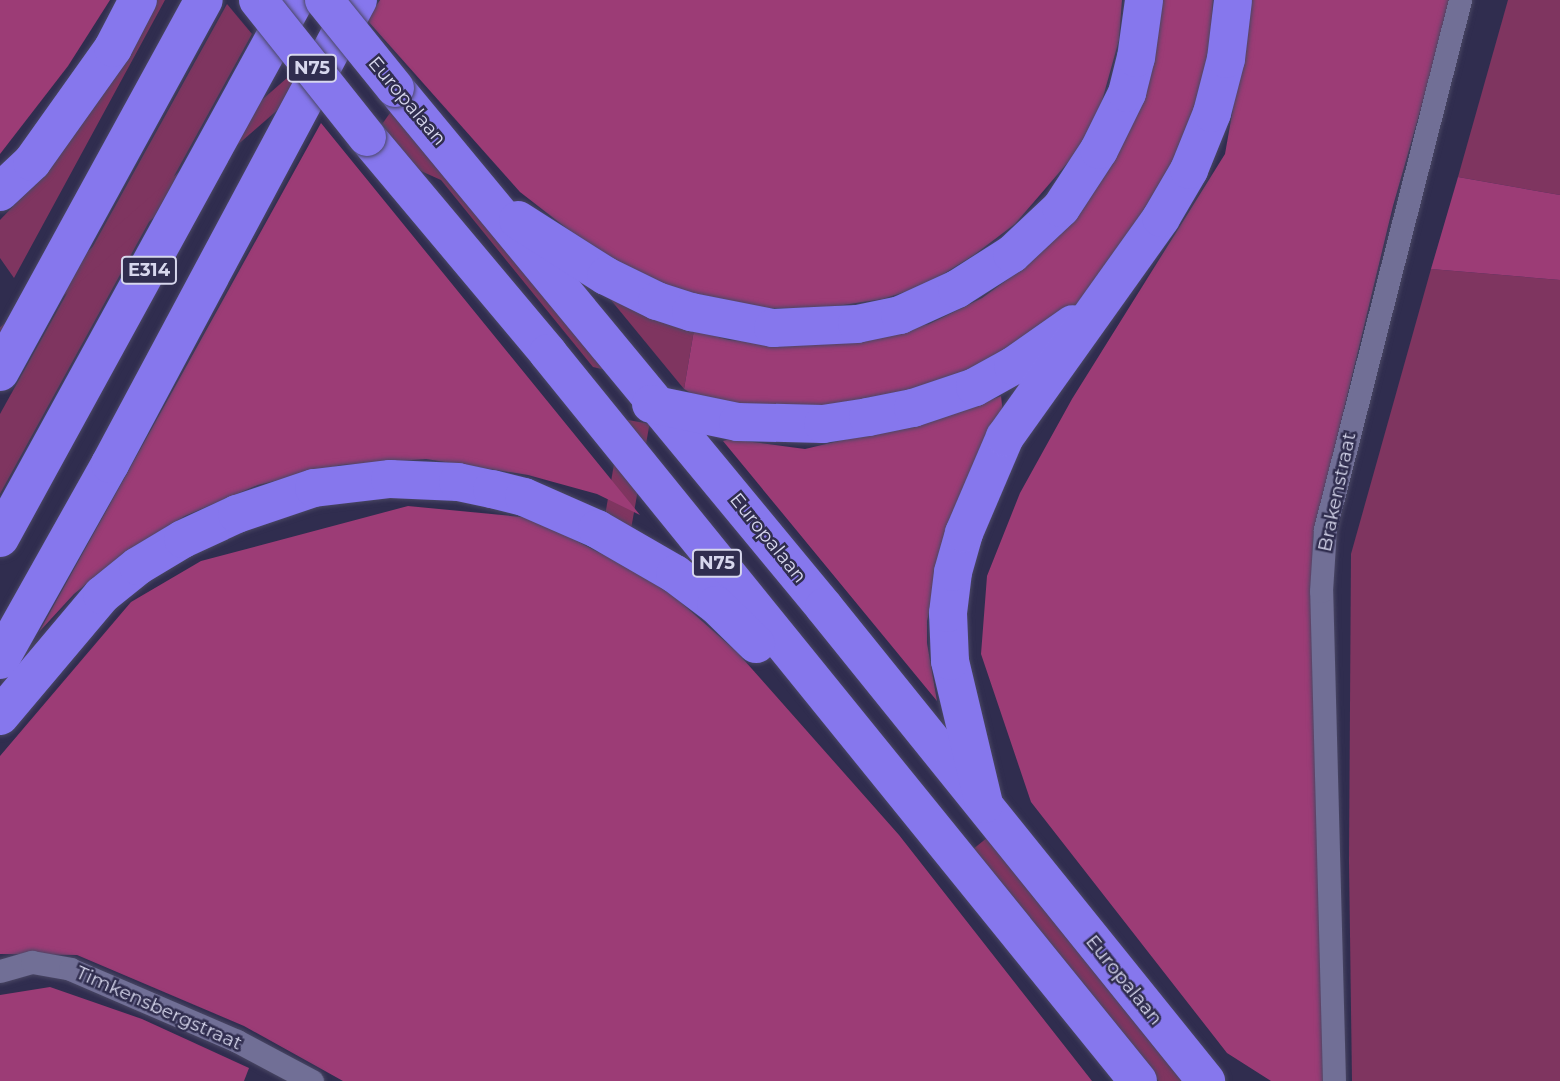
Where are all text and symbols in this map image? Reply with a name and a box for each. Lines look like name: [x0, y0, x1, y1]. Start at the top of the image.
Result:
street label: Europalaan: [363, 52, 451, 150]
road number: N75: [286, 54, 338, 82]
road number: E314: [119, 256, 179, 284]
street label: Brakenstraat: [1313, 430, 1361, 554]
street label: Europalaan: [725, 488, 811, 588]
road number: N75: [691, 548, 743, 578]
street label: Europalaan: [1081, 930, 1167, 1030]
street label: Timkensbergstraat: [72, 961, 246, 1055]

